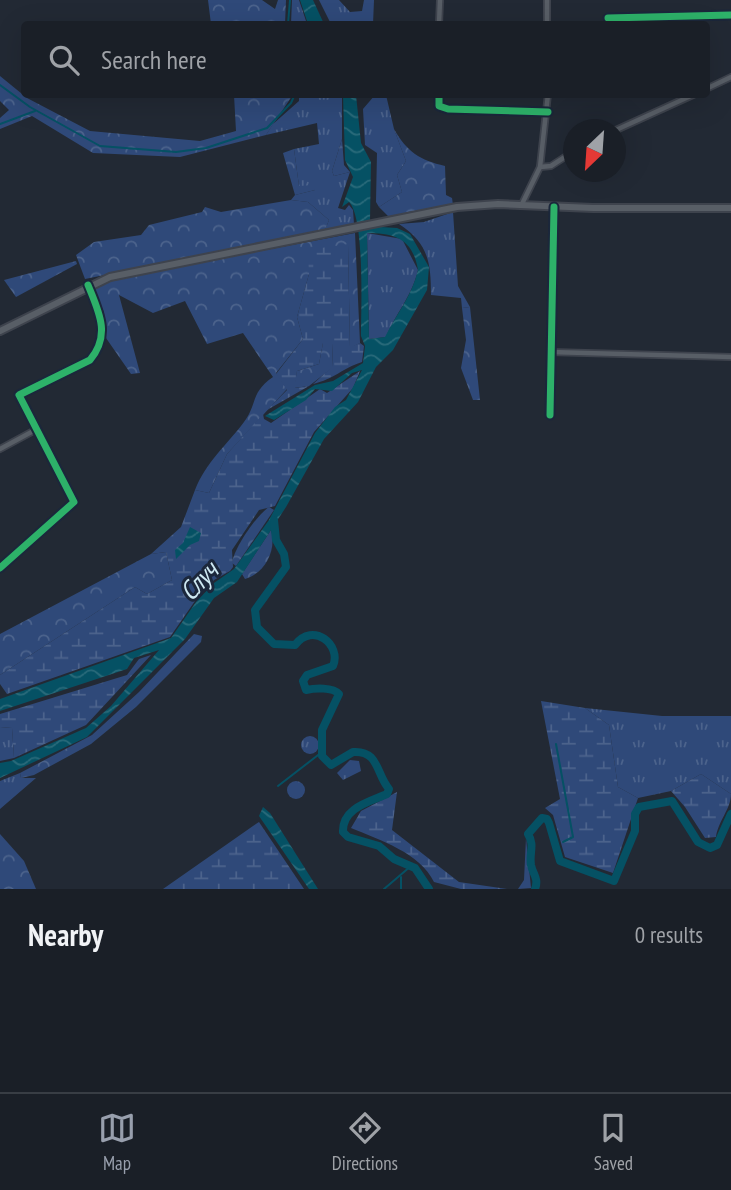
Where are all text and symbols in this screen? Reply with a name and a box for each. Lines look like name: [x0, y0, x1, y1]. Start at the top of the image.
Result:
search box: [21, 21, 710, 98]
icon: search: [45, 41, 83, 79]
text: Search here: [101, 43, 207, 76]
north arrow: [563, 119, 626, 182]
water label: Случ: [172, 552, 227, 607]
text: Nearby: [28, 915, 103, 954]
text: 0 results: [635, 920, 703, 949]
tab: Map: [98, 1109, 136, 1175]
tab: Directions: [332, 1109, 398, 1175]
tab: Saved: [594, 1109, 633, 1175]

